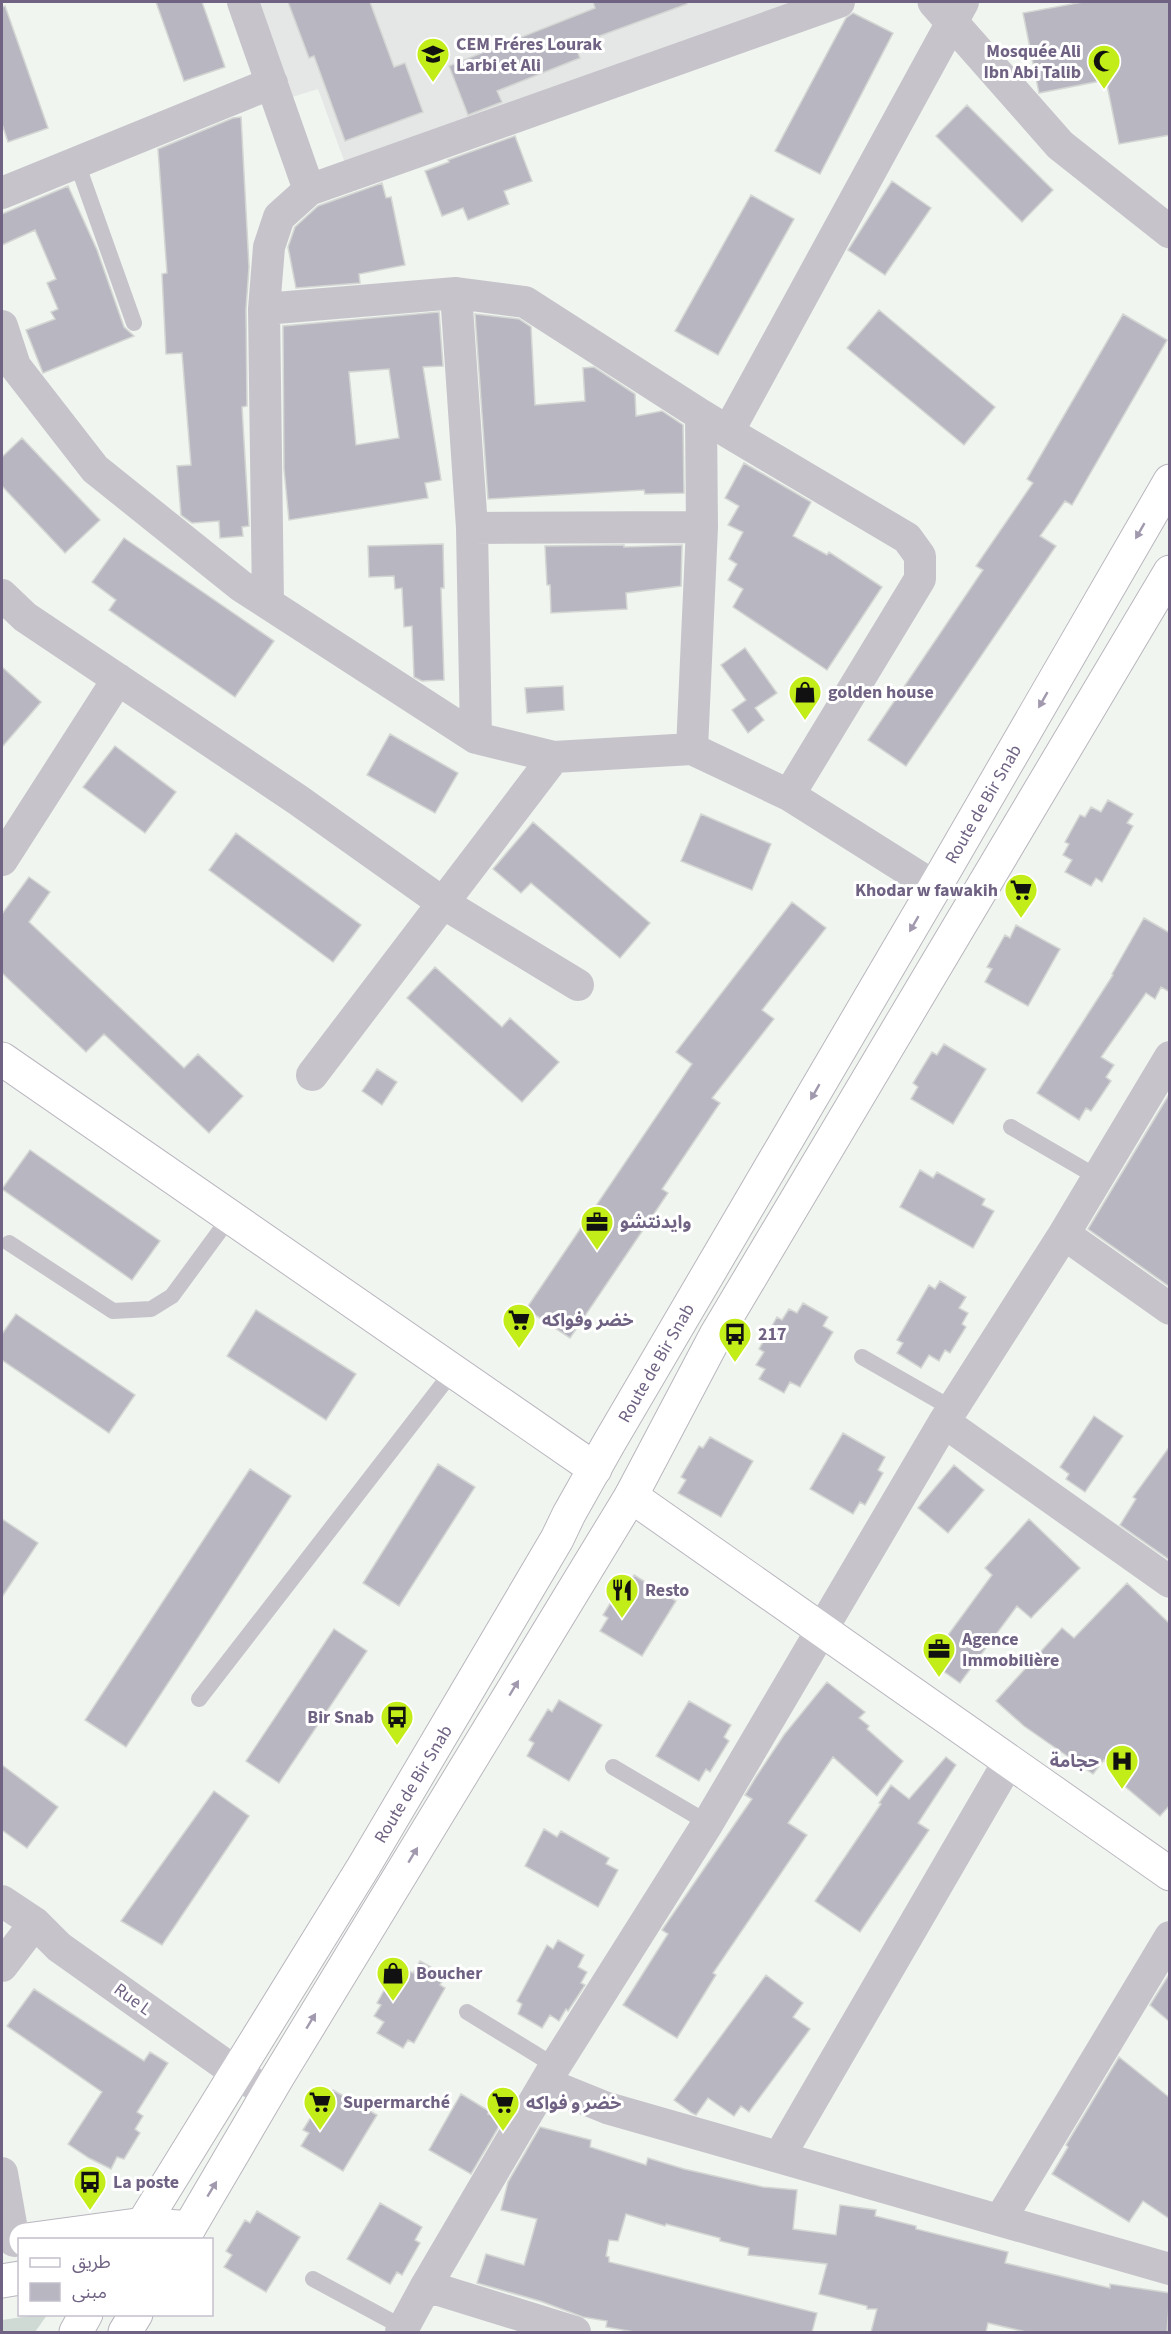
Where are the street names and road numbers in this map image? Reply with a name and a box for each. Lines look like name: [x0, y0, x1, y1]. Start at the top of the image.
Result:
street label: Route de Bir Snab: [939, 740, 1028, 868]
street label: Route de Bir Snab: [612, 1299, 701, 1427]
street label: Route de Bir Snab: [368, 1720, 459, 1848]
street label: Rue L: [109, 1977, 157, 2022]

